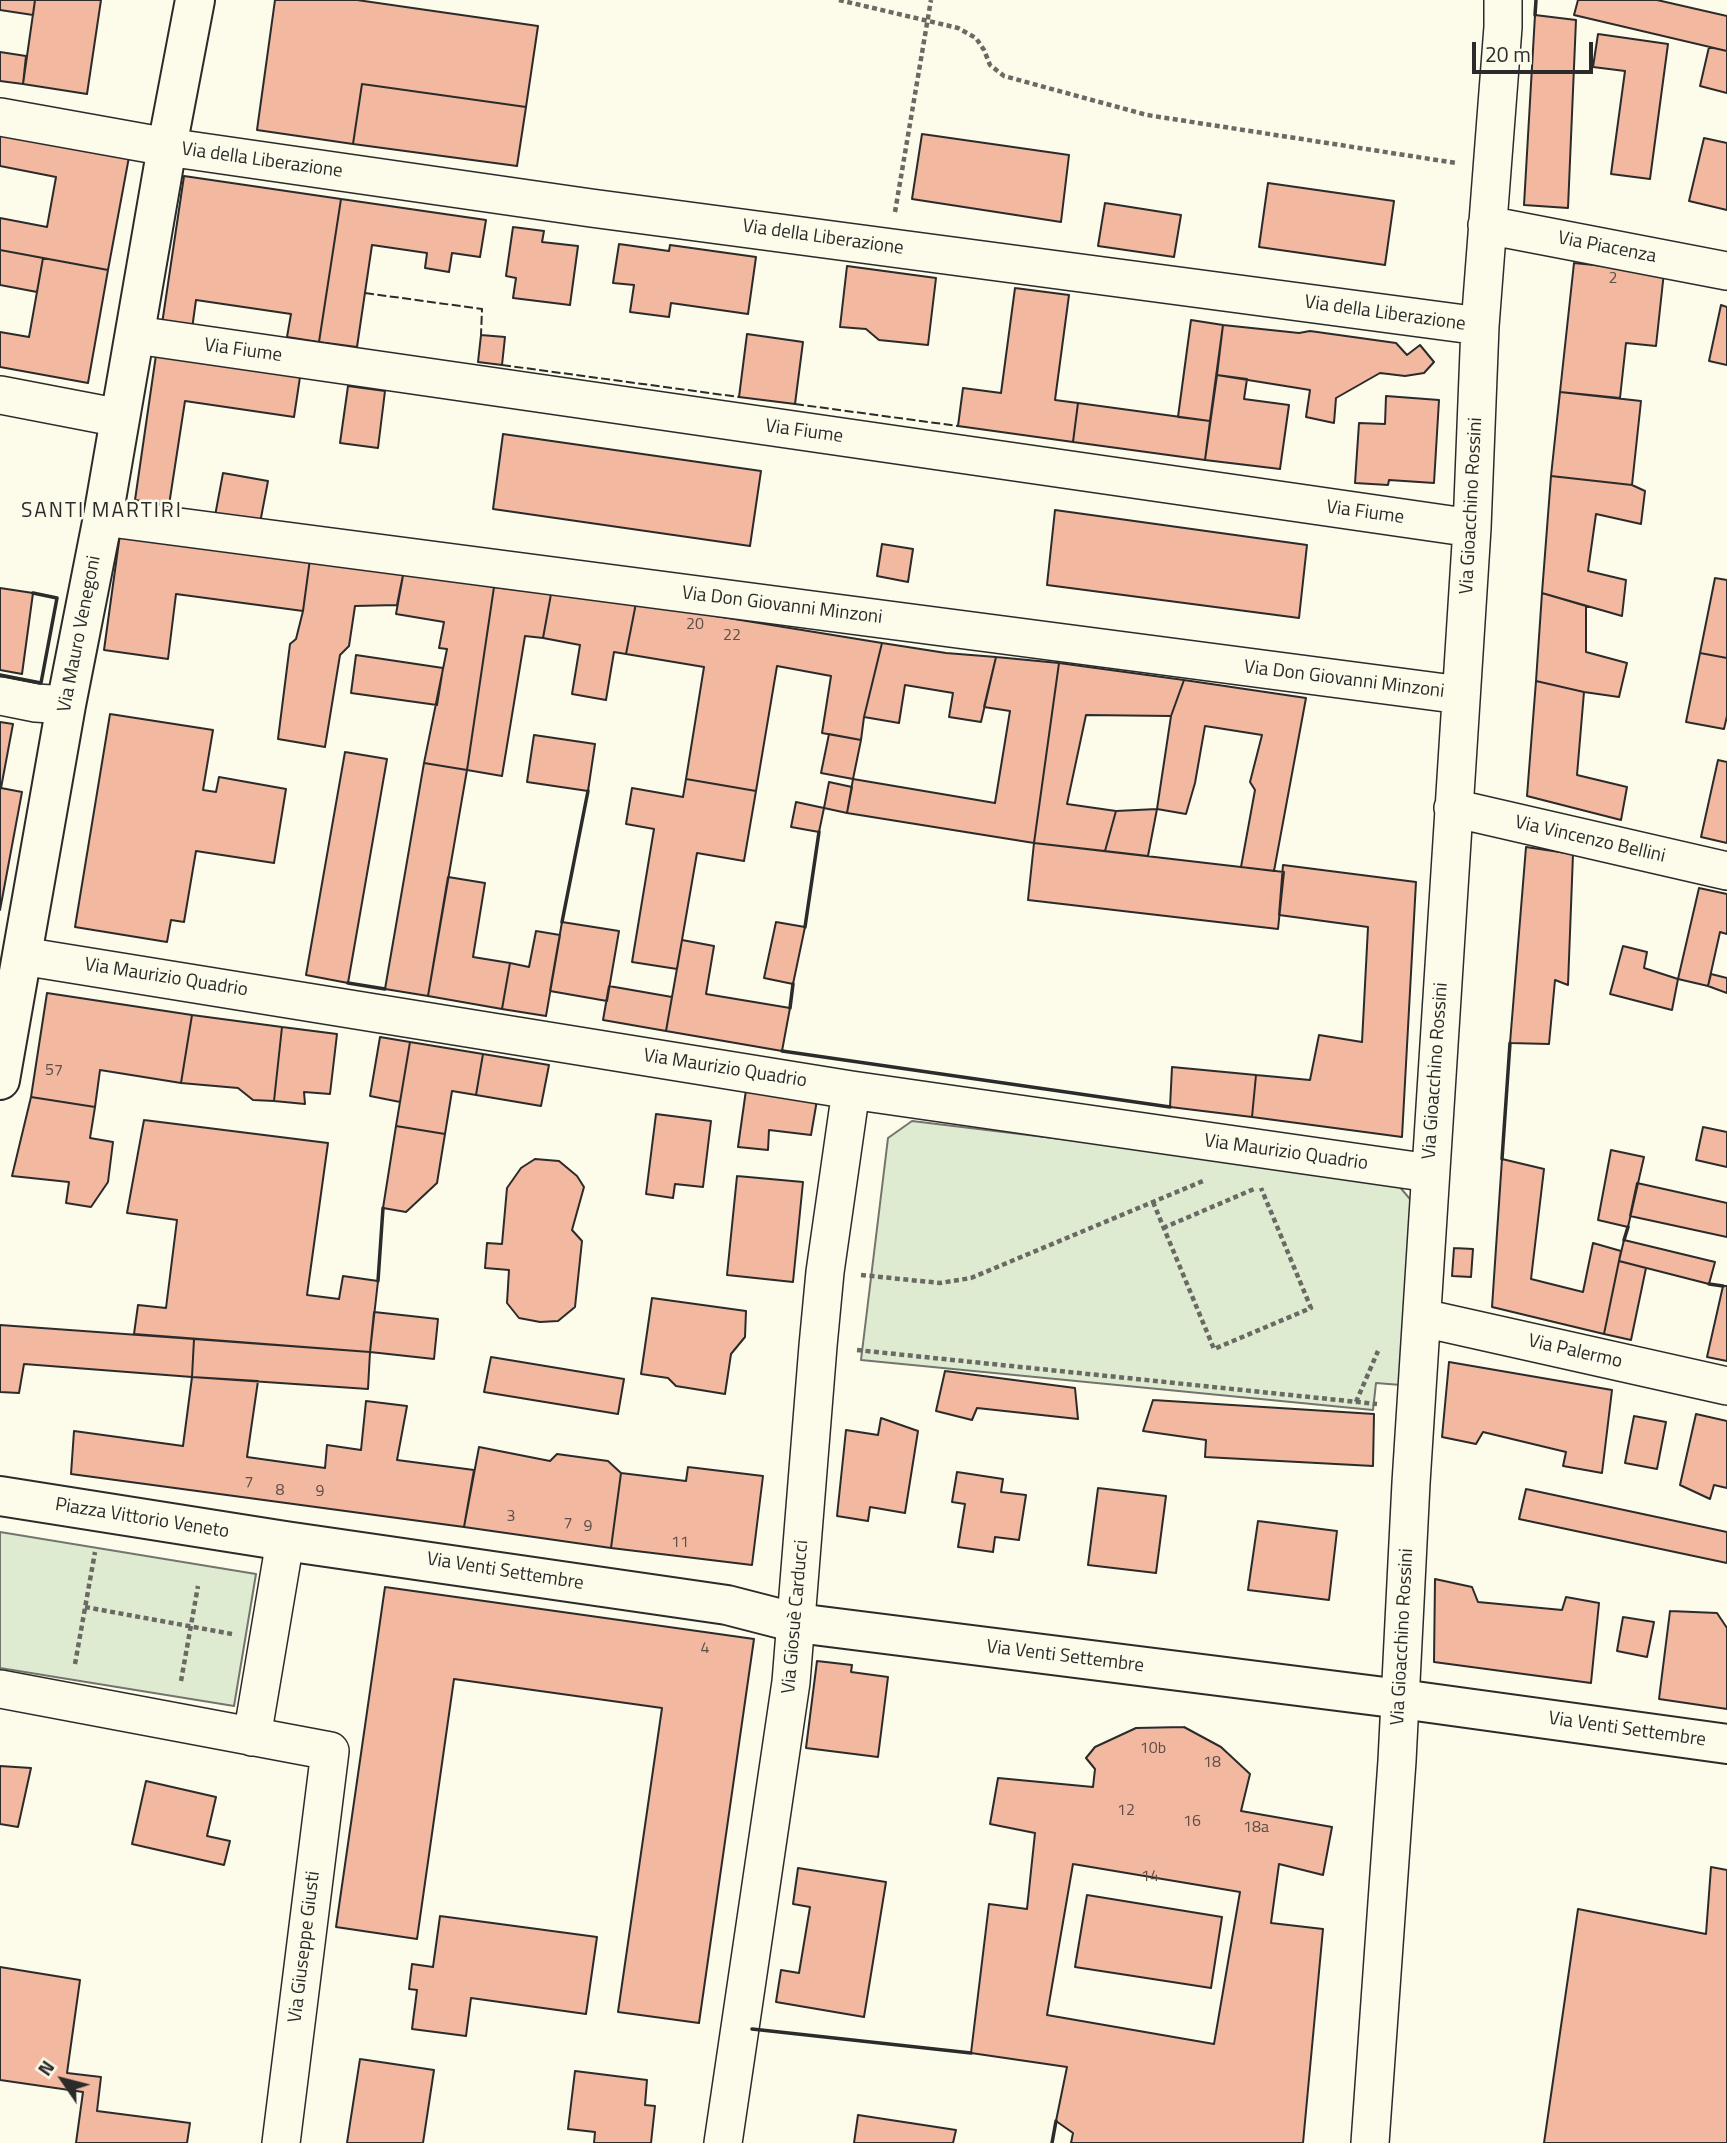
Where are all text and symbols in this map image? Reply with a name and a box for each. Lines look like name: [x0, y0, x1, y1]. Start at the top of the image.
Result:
scale bar: [1475, 28, 1596, 72]
text: 20 m: [1485, 38, 1531, 70]
street label: Via della Liberazione: [180, 138, 344, 184]
street label: Via della Liberazione: [741, 215, 905, 261]
street label: Via Piacenza: [1556, 227, 1658, 269]
house number: 2: [1609, 269, 1617, 289]
street label: Via della Liberazione: [1303, 291, 1467, 337]
street label: Via Fiume: [202, 334, 284, 368]
street label: Via Fiume: [763, 415, 845, 449]
street label: Via Gioacchino Rossini: [1456, 417, 1488, 595]
street label: Via Fiume: [1324, 496, 1406, 530]
district label: SANTI MARTIRI: [23, 499, 181, 525]
street label: Via Mauro Venegoni: [54, 554, 106, 714]
street label: Via Don Giovanni Minzoni: [680, 582, 884, 630]
house number: 20: [686, 615, 704, 635]
house number: 22: [723, 626, 741, 646]
street label: Via Don Giovanni Minzoni: [1242, 656, 1446, 704]
street label: Via Vincenzo Bellini: [1513, 812, 1667, 868]
street label: Via Maurizio Quadrio: [83, 954, 249, 1002]
street label: Via Gioacchino Rossini: [1418, 982, 1454, 1160]
street label: Via Maurizio Quadrio: [642, 1045, 808, 1093]
house number: 57: [45, 1061, 63, 1081]
street label: Via Maurizio Quadrio: [1203, 1130, 1369, 1176]
street label: Via Palermo: [1526, 1330, 1624, 1374]
house number: 7: [245, 1473, 253, 1493]
house number: 8: [276, 1481, 284, 1501]
house number: 9: [316, 1482, 324, 1502]
street label: Piazza Vittorio Veneto: [53, 1494, 231, 1544]
house number: 3: [507, 1507, 515, 1527]
house number: 7: [564, 1514, 572, 1534]
house number: 9: [584, 1517, 592, 1537]
house number: 11: [671, 1533, 689, 1553]
street label: Via Giosuè Carducci: [778, 1539, 814, 1695]
street label: Via Venti Settembre: [425, 1548, 585, 1596]
street label: Via Gioacchino Rossini: [1387, 1548, 1419, 1726]
street label: Via Venti Settembre: [985, 1636, 1145, 1678]
house number: 4: [701, 1639, 709, 1659]
street label: Via Venti Settembre: [1547, 1708, 1707, 1752]
house number: 10b: [1140, 1739, 1166, 1759]
house number: 18: [1203, 1753, 1221, 1773]
house number: 12: [1117, 1801, 1135, 1821]
house number: 16: [1183, 1812, 1201, 1832]
house number: 18a: [1243, 1818, 1269, 1838]
house number: 14: [1141, 1867, 1159, 1887]
street label: Via Giuseppe Giusti: [284, 1870, 326, 2024]
north arrow: [28, 2045, 98, 2115]
text: N: [30, 2054, 61, 2081]

